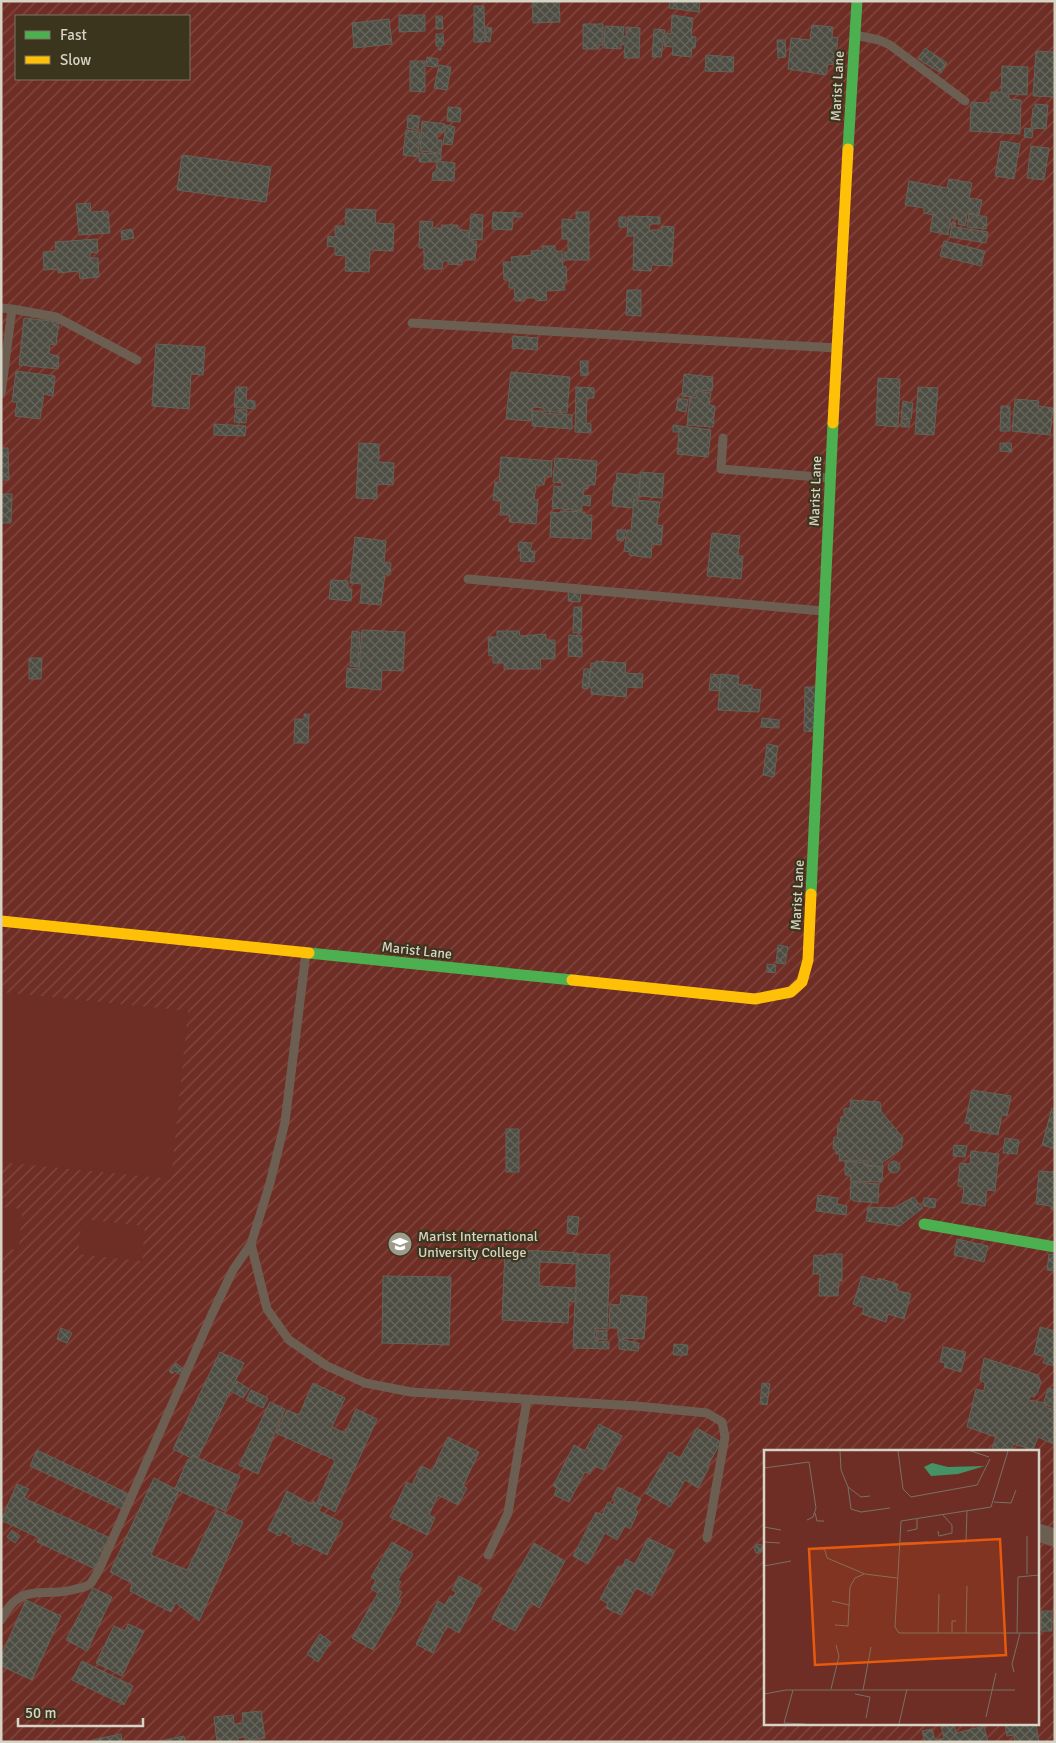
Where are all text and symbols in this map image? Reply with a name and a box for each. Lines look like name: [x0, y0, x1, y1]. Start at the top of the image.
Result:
legend: [15, 15, 190, 80]
text: Fast: [60, 26, 87, 44]
street label: Marist Lane: [827, 50, 848, 122]
text: Slow: [60, 51, 91, 69]
street label: Marist Lane: [806, 455, 825, 527]
street label: Marist Lane: [787, 859, 808, 931]
street label: Marist Lane: [381, 938, 453, 963]
place label: Marist International University College: [418, 1228, 538, 1261]
school or university icon: Marist International University College: [387, 1231, 413, 1257]
inset map: [764, 1450, 1038, 1726]
scale bar: [18, 1696, 142, 1728]
text: 50 m: [25, 1704, 56, 1722]

